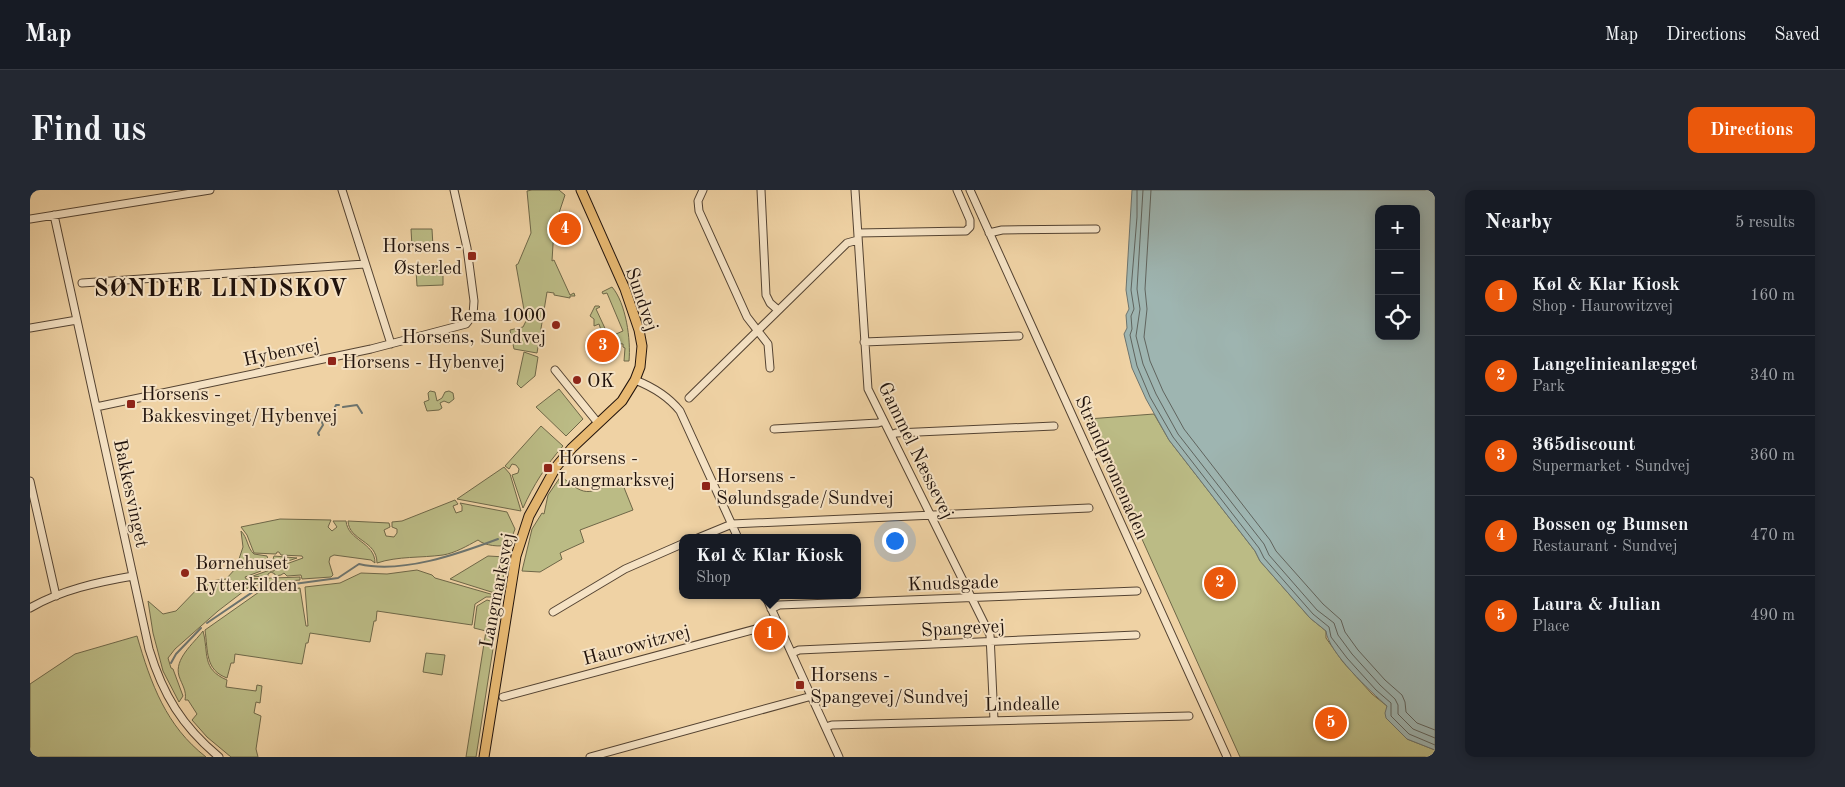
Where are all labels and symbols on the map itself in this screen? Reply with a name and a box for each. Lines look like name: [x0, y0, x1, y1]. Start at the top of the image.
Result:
pin: 4: [549, 210, 581, 248]
place label: Horsens - Østerled: [382, 238, 462, 279]
marker: Horsens - Østerled: [466, 250, 478, 262]
street label: Sundvej: [621, 265, 660, 334]
district label: SØNDER LINDSKOV: [94, 278, 348, 302]
place label: Rema 1000 Horsens, Sundvej: [402, 307, 546, 348]
marker: Rema 1000 Horsens, Sundvej: [550, 319, 562, 331]
pin: 3: [587, 327, 619, 365]
street label: Hybenvej: [242, 336, 322, 371]
place label: Horsens - Hybenvej: [342, 354, 505, 373]
marker: Horsens - Hybenvej: [326, 355, 338, 367]
place label: OK: [587, 373, 615, 392]
marker: OK: [571, 374, 583, 386]
street label: Gammel Næssevej: [873, 380, 956, 522]
place label: Horsens - Bakkesvinget/Hybenvej: [141, 386, 338, 427]
street label: Strandpromenaden: [1070, 393, 1151, 543]
marker: Horsens - Bakkesvinget/Hybenvej: [125, 398, 137, 410]
street label: Bakkesvinget: [109, 438, 150, 549]
place label: Horsens - Langmarksvej: [558, 450, 675, 491]
marker: Horsens - Langmarksvej: [542, 462, 554, 474]
place label: Horsens - Sølundsgade/Sundvej: [716, 468, 894, 509]
marker: Horsens - Sølundsgade/Sundvej: [700, 480, 712, 492]
your location: [882, 528, 908, 554]
street label: Langmarksvej: [478, 531, 519, 650]
place label: Børnehuset Rytterkilden: [195, 555, 298, 596]
pin: 2: [1204, 564, 1236, 602]
marker: Børnehuset Rytterkilden: [179, 567, 191, 579]
street label: Knudsgade: [907, 573, 999, 596]
pin: 1: [754, 615, 786, 653]
street label: Spangevej: [921, 618, 1006, 641]
street label: Haurowitzvej: [581, 623, 692, 670]
place label: Horsens - Spangevej/Sundvej: [810, 667, 969, 708]
marker: Horsens - Spangevej/Sundvej: [794, 679, 806, 691]
street label: Lindealle: [984, 695, 1060, 716]
pin: 5: [1315, 704, 1347, 742]

